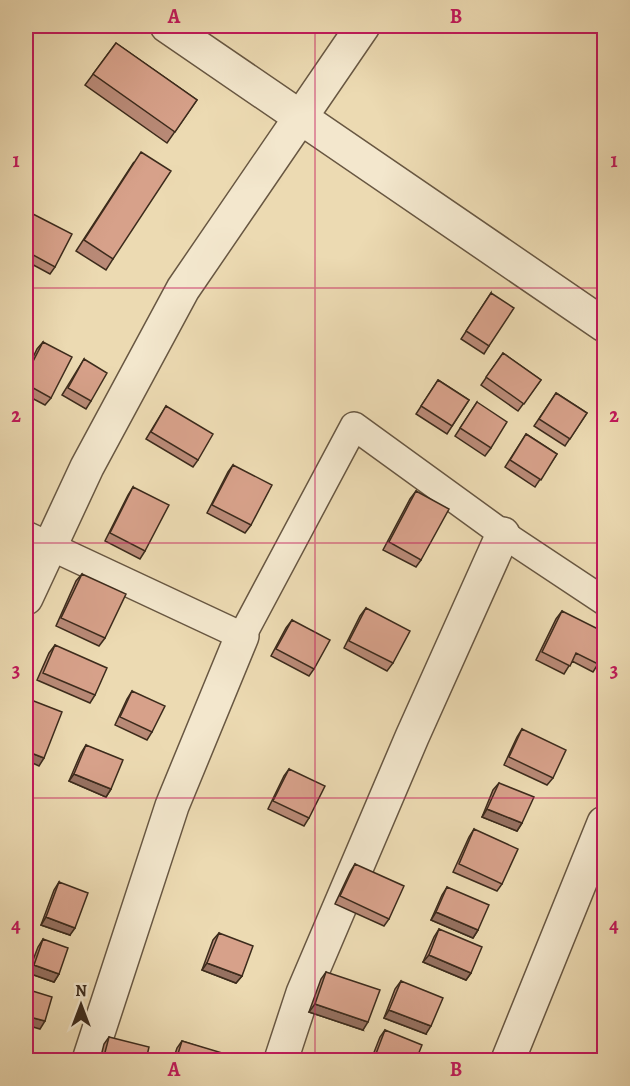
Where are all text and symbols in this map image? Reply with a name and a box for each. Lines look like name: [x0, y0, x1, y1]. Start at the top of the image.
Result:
text: A: [167, 3, 181, 30]
text: B: [450, 3, 462, 30]
text: 1: [12, 147, 20, 174]
text: 1: [610, 147, 618, 174]
text: 2: [11, 402, 21, 429]
text: 2: [609, 402, 619, 429]
text: 3: [12, 657, 20, 684]
text: 3: [610, 657, 618, 684]
text: 4: [11, 912, 21, 939]
text: 4: [609, 912, 619, 939]
north arrow: [51, 975, 111, 1035]
text: N: [75, 980, 87, 1002]
text: A: [167, 1056, 181, 1083]
text: B: [450, 1056, 462, 1083]

